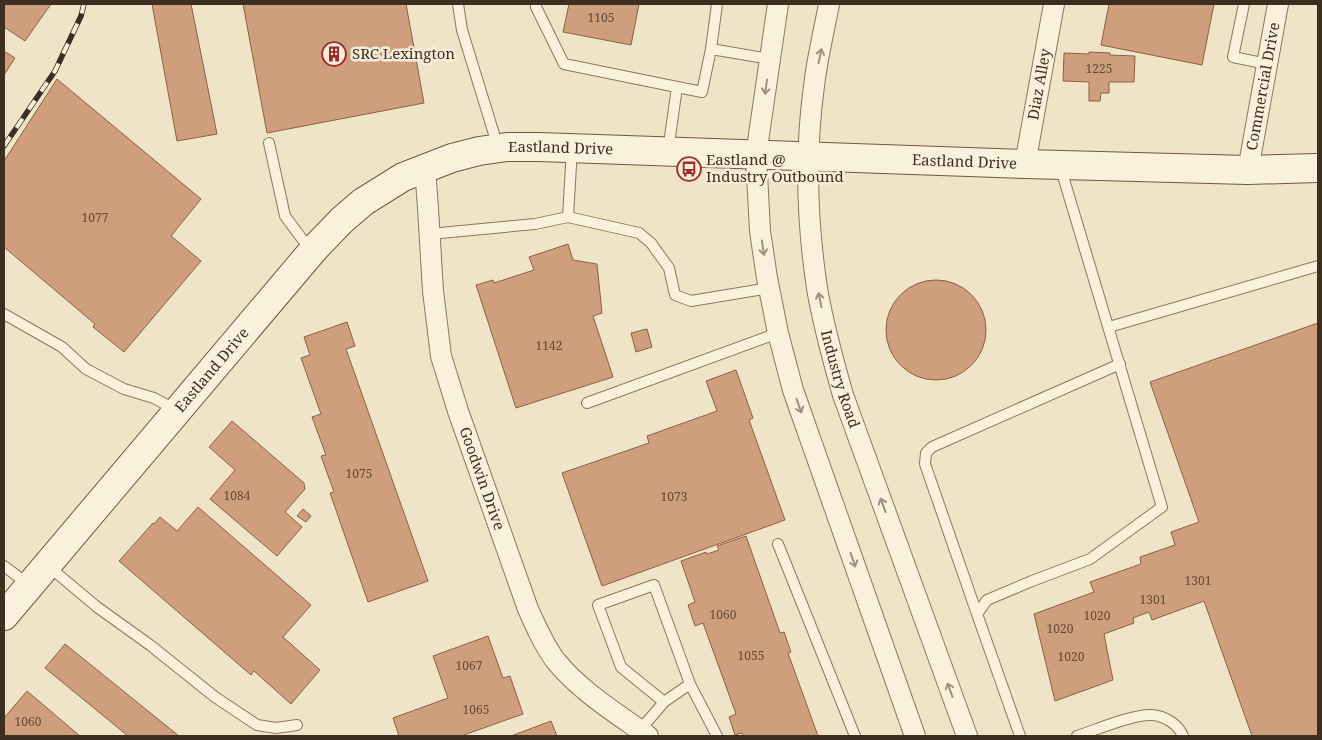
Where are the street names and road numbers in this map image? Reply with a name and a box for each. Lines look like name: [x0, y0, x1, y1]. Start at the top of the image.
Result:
street label: Commercial Drive: [1241, 20, 1284, 152]
street label: Diaz Alley: [1022, 46, 1055, 121]
street label: Eastland Drive: [508, 136, 614, 159]
street label: Eastland Drive: [912, 149, 1017, 173]
street label: Eastland Drive: [169, 323, 253, 416]
street label: Industry Road: [817, 328, 865, 431]
street label: Goodwin Drive: [455, 424, 510, 533]

